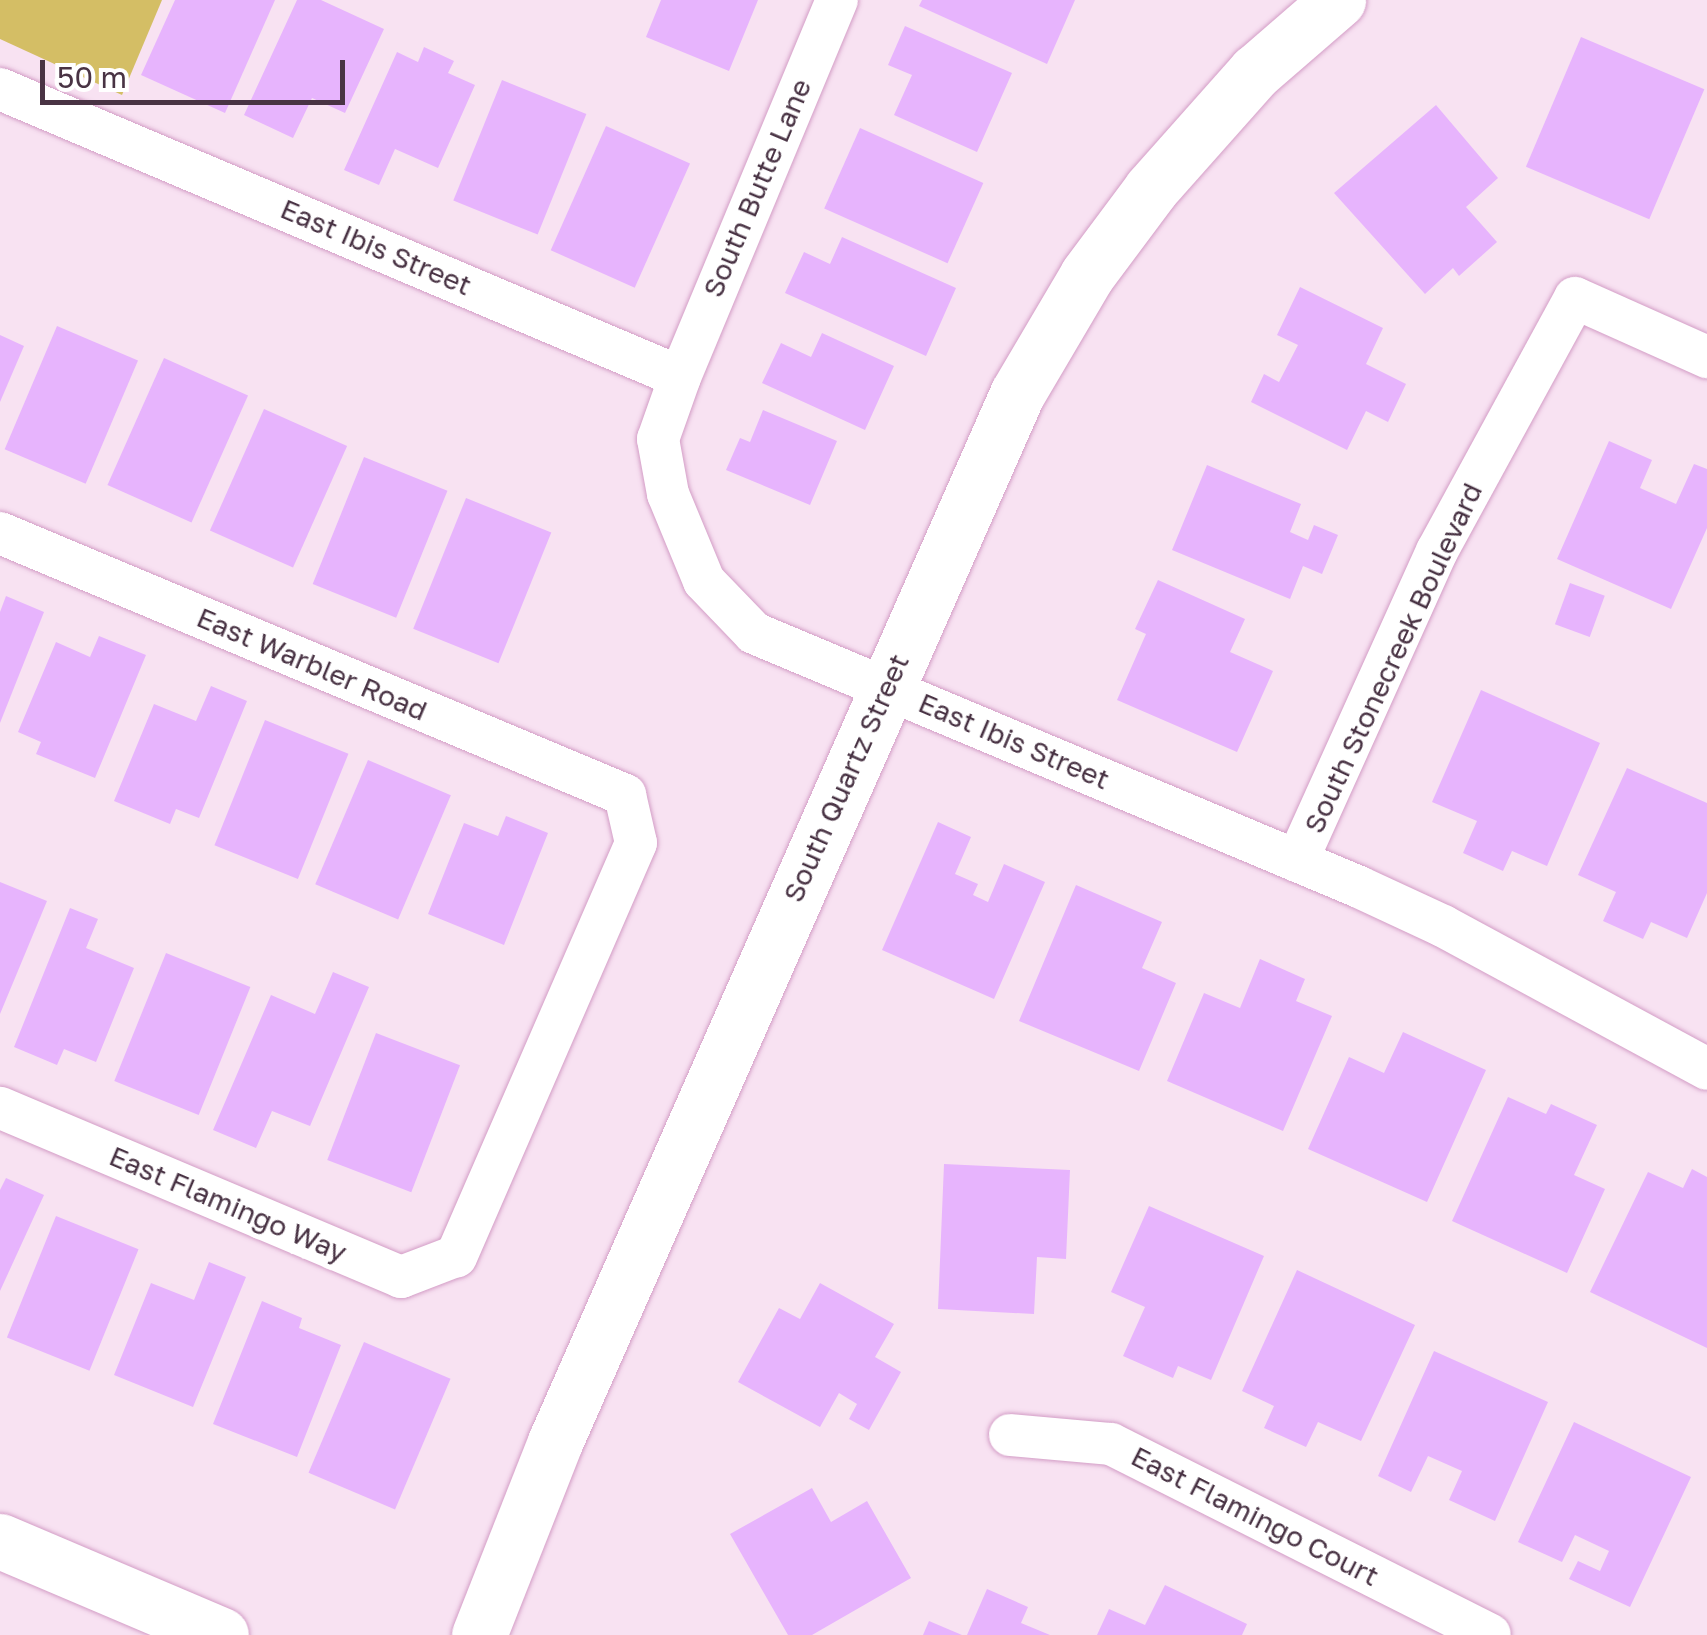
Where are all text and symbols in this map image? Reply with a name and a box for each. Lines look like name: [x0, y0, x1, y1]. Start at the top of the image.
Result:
scale bar: [45, 40, 350, 102]
text: 50 m: [57, 59, 127, 95]
street label: South Butte Lane: [696, 74, 818, 302]
street label: East Ibis Street: [276, 192, 476, 302]
street label: South Stonecreek Boulevard: [1297, 478, 1489, 838]
street label: East Warbler Road: [192, 600, 432, 728]
street label: South Quartz Street: [776, 649, 916, 907]
street label: East Ibis Street: [914, 686, 1114, 796]
street label: East Flamingo Way: [104, 1139, 352, 1269]
street label: East Flamingo Court: [1126, 1439, 1384, 1593]

